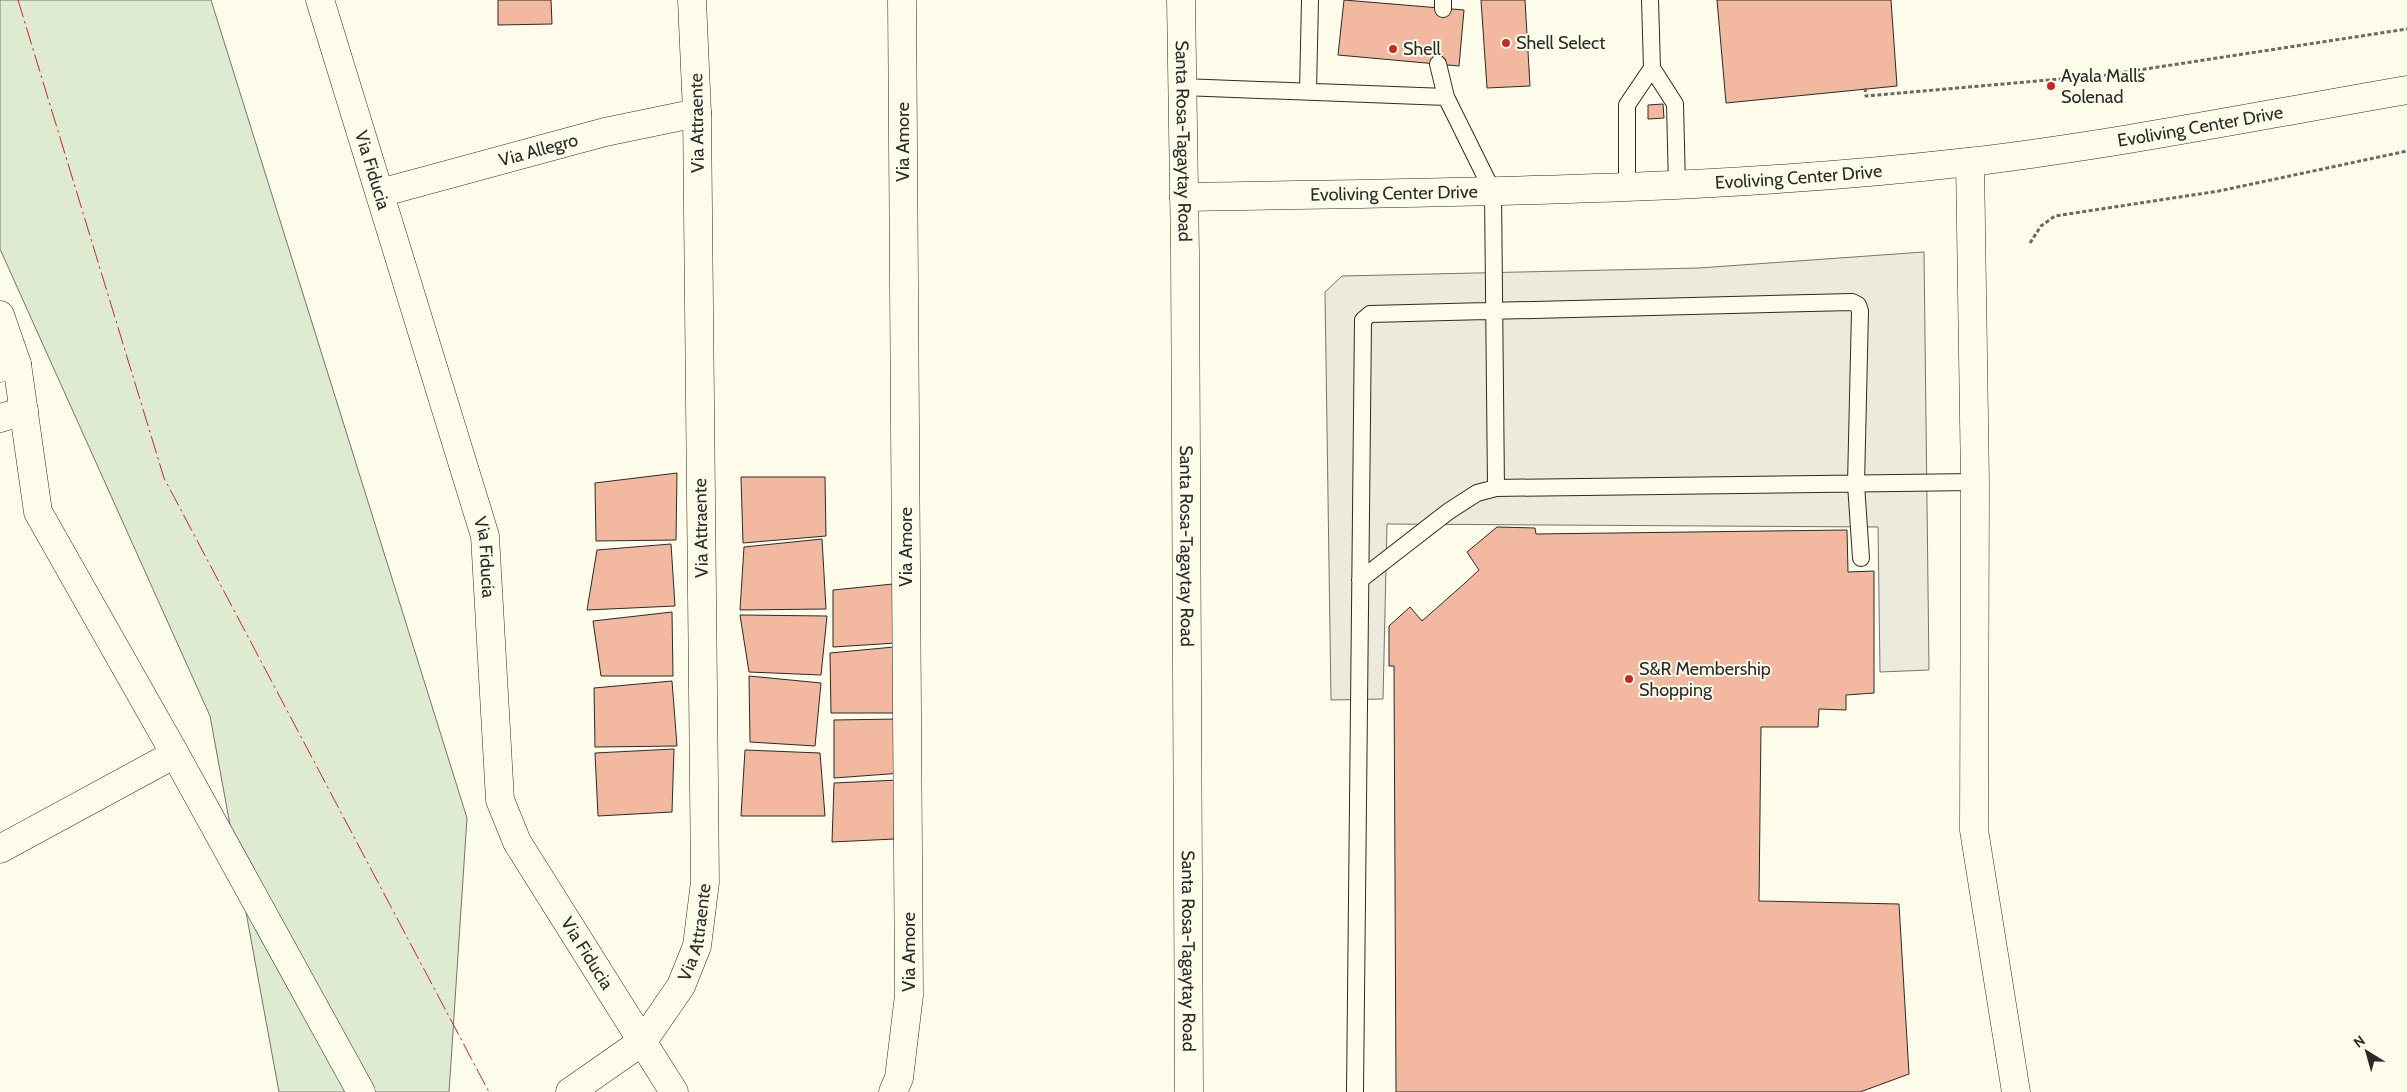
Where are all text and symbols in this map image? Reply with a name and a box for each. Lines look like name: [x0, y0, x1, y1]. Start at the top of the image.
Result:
place label: Shell Select: [1516, 32, 1605, 54]
marker: Shell Select: [1500, 37, 1512, 49]
place label: Shell: [1403, 38, 1442, 60]
street label: Santa Rosa-Tagaytay Road: [1171, 40, 1196, 242]
marker: Shell: [1387, 43, 1399, 55]
place label: Ayala Malls Solenad: [2061, 65, 2145, 108]
street label: Via Attraente: [685, 73, 709, 173]
marker: Ayala Malls Solenad: [2045, 80, 2057, 92]
street label: Evoliving Center Drive: [2116, 101, 2285, 152]
street label: Via Amore: [892, 102, 914, 182]
street label: Via Fiducia: [350, 128, 395, 213]
street label: Via Allegro: [496, 129, 580, 171]
street label: Evoliving Center Drive: [1714, 160, 1883, 194]
street label: Evoliving Center Drive: [1310, 181, 1478, 206]
street label: Santa Rosa-Tagaytay Road: [1175, 445, 1198, 647]
street label: Via Attraente: [689, 478, 713, 578]
street label: Via Amore: [895, 507, 917, 587]
street label: Via Fiducia: [469, 514, 500, 599]
place label: S&R Membership Shopping: [1639, 658, 1771, 701]
marker: S&R Membership Shopping: [1623, 673, 1635, 685]
street label: Santa Rosa-Tagaytay Road: [1177, 850, 1200, 1052]
street label: Via Attraente: [673, 882, 716, 984]
street label: Via Amore: [898, 912, 920, 992]
street label: Via Fiducia: [556, 913, 618, 994]
north arrow: [2342, 1027, 2392, 1077]
text: N: [2350, 1031, 2369, 1052]

